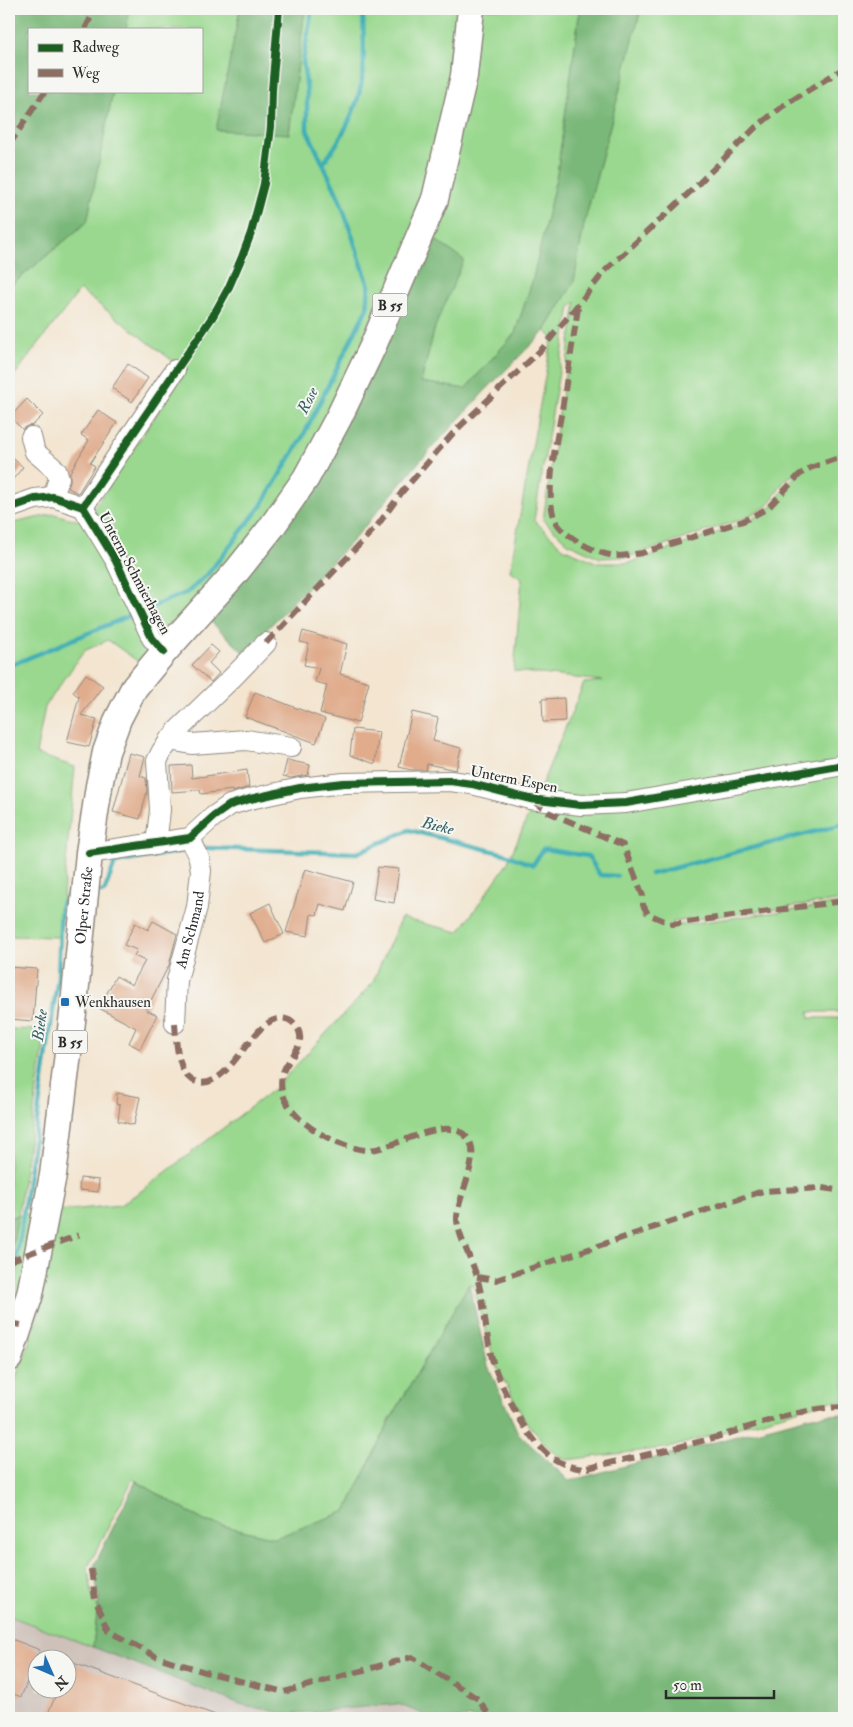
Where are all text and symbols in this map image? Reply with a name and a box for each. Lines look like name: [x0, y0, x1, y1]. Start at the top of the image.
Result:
legend: [28, 28, 202, 92]
text: Radweg: [72, 38, 120, 57]
text: Weg: [71, 64, 100, 83]
road number: B 55: [372, 294, 408, 316]
water label: Rose: [292, 383, 323, 418]
street label: Unterm Schmierhagen: [94, 509, 175, 638]
street label: Unterm Espen: [468, 762, 560, 798]
water label: Bieke: [419, 812, 456, 840]
street label: Olper Straße: [71, 866, 98, 945]
street label: Am Schmand: [171, 889, 209, 972]
place label: Wenkhausen: [74, 993, 151, 1012]
marker: Wenkhausen: [59, 996, 71, 1008]
water label: Bieke: [28, 1007, 52, 1043]
road number: B 55: [52, 1030, 88, 1054]
north arrow: [28, 1650, 78, 1700]
scale bar: [666, 1667, 773, 1699]
text: N: [50, 1672, 72, 1694]
text: 50 m: [673, 1676, 702, 1695]

